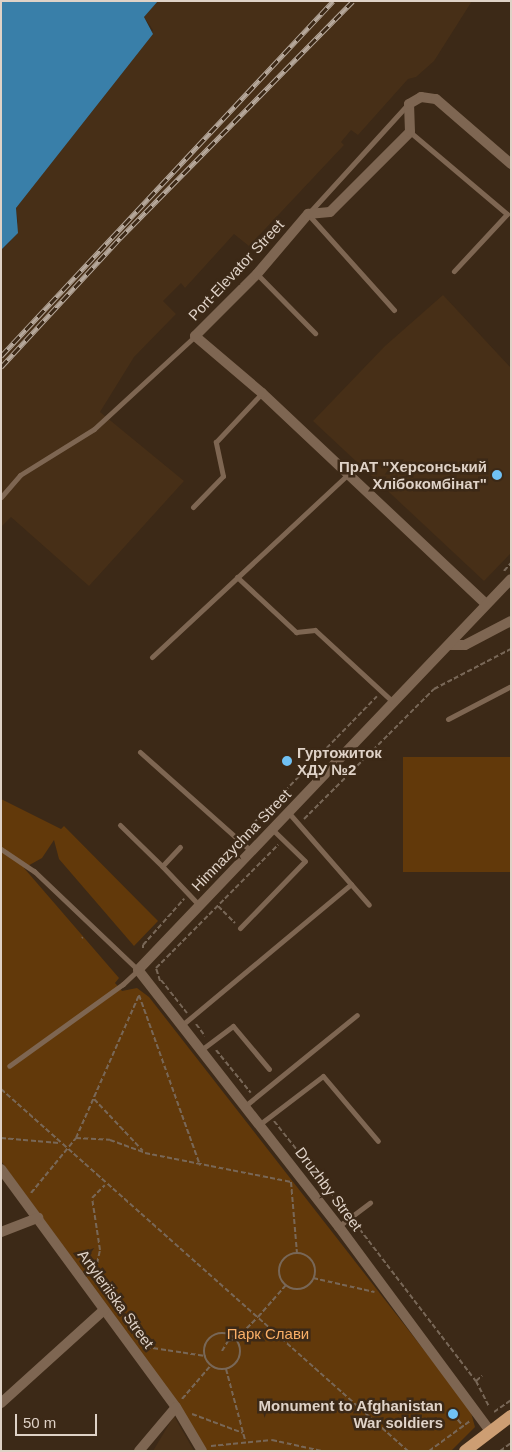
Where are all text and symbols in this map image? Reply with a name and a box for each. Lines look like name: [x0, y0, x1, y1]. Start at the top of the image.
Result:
street label: Port-Elevator Street: [185, 216, 287, 324]
place label: ПрАТ "Херсонський Хлібокомбінат": [339, 457, 487, 492]
marker: ПрАТ "Херсонський Хлібокомбінат": [491, 469, 503, 481]
place label: Гуртожиток ХДУ №2: [297, 743, 382, 778]
marker: Гуртожиток ХДУ №2: [281, 755, 293, 767]
street label: Himnazychna Street: [188, 785, 294, 895]
street label: Druzhby Street: [292, 1144, 366, 1234]
street label: Artyleriiska Street: [74, 1246, 158, 1352]
park label: Парк Слави: [227, 1325, 309, 1343]
place label: Monument to Afghanistan War soldiers: [258, 1396, 443, 1431]
scale bar: [18, 1404, 100, 1436]
marker: Monument to Afghanistan War soldiers: [447, 1408, 459, 1420]
text: 50 m: [23, 1414, 56, 1431]

